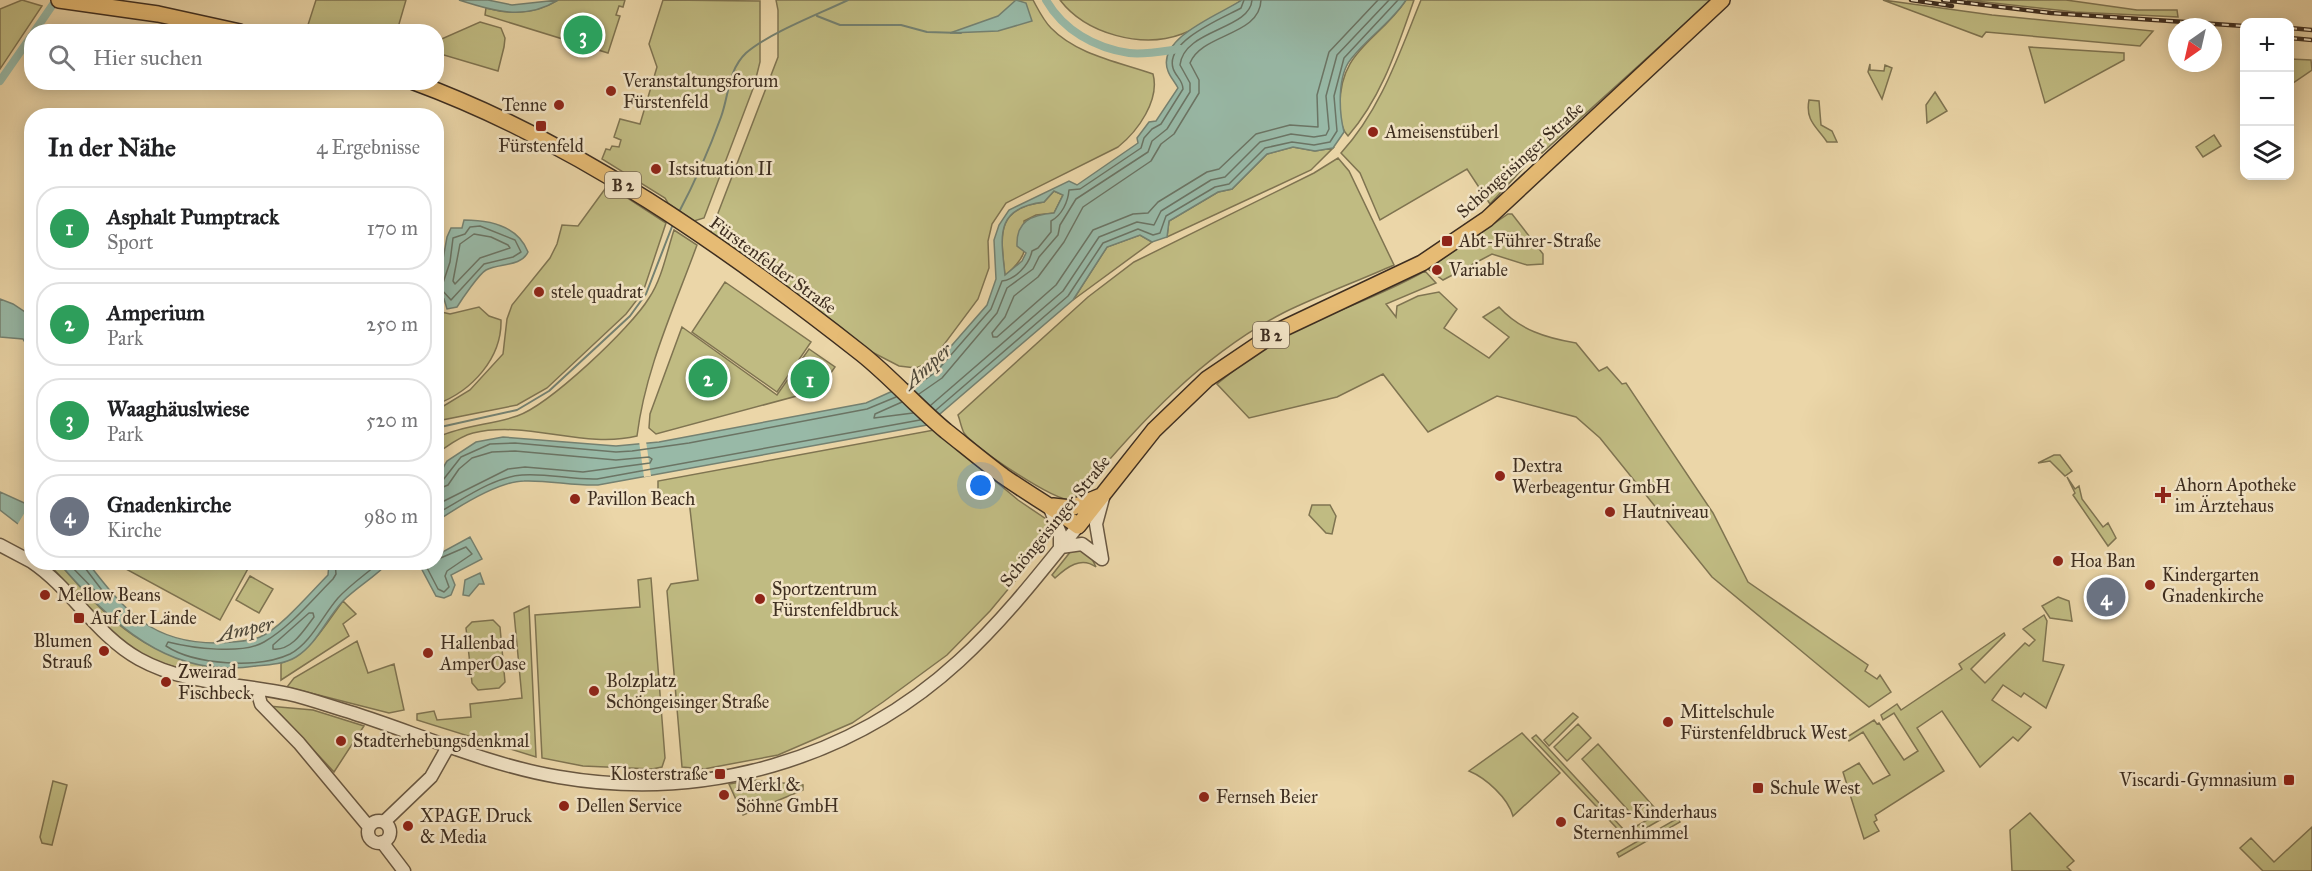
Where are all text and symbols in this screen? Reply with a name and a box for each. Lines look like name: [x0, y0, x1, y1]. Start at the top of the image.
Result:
pin: 3: [564, 12, 602, 57]
north arrow: [2168, 18, 2222, 72]
map controls: [2240, 18, 2294, 180]
button: +: [2240, 18, 2294, 72]
search box: [24, 24, 444, 90]
icon: search: [45, 41, 78, 74]
text: Hier suchen: [93, 44, 202, 71]
place label: Veranstaltungsforum Fürstenfeld: [622, 70, 778, 113]
button: −: [2240, 72, 2294, 126]
marker: Veranstaltungsforum Fürstenfeld: [604, 84, 618, 98]
place label: Tenne: [502, 94, 547, 116]
street label: Schöngeisinger Straße: [1452, 97, 1589, 224]
marker: Tenne: [552, 98, 566, 112]
marker: Fürstenfeld: [534, 119, 548, 133]
place label: Ameisenstüberl: [1384, 121, 1499, 143]
marker: Ameisenstüberl: [1366, 125, 1380, 139]
button: layers: [2240, 126, 2294, 180]
text: In der Nähe: [48, 131, 176, 163]
text: 4 Ergebnisse: [316, 135, 420, 159]
place label: Fürstenfeld: [498, 135, 584, 157]
place label: Istsituation II: [668, 158, 773, 180]
marker: Istsituation II: [649, 162, 663, 176]
road number: B 2: [605, 172, 641, 198]
text: Asphalt Pumptrack: [107, 203, 279, 230]
street label: Fürstenfelder Straße: [705, 212, 841, 318]
text: 1: [66, 216, 73, 240]
text: 170 m: [367, 216, 418, 240]
text: Sport: [107, 230, 153, 254]
place label: Abt-Führer-Straße: [1458, 230, 1601, 252]
marker: Abt-Führer-Straße: [1440, 234, 1454, 248]
place label: Variable: [1448, 259, 1508, 281]
marker: Variable: [1430, 263, 1444, 277]
place label: stele quadrat: [551, 281, 644, 304]
marker: stele quadrat: [532, 285, 546, 299]
text: Amperium: [107, 299, 205, 326]
text: 2: [65, 312, 74, 336]
text: 250 m: [366, 312, 418, 336]
road number: B 2: [1253, 322, 1289, 348]
text: Park: [107, 326, 143, 350]
water label: Amper: [896, 337, 958, 396]
pin: 2: [688, 356, 728, 400]
pin: 1: [790, 356, 830, 401]
text: Waaghäuslwiese: [107, 395, 249, 422]
text: 3: [66, 408, 74, 432]
text: 520 m: [366, 408, 418, 432]
text: Park: [107, 422, 143, 446]
street label: Schöngeisinger Straße: [995, 451, 1116, 592]
place label: Dextra Werbeagentur GmbH: [1512, 455, 1671, 499]
marker: Dextra Werbeagentur GmbH: [1493, 469, 1507, 483]
your location: [966, 471, 995, 500]
place label: Ahorn Apotheke im Ärztehaus: [2174, 474, 2296, 517]
place label: Pavillon Beach: [587, 488, 695, 510]
marker: Ahorn Apotheke im Ärztehaus: [2156, 488, 2170, 502]
text: Gnadenkirche: [107, 491, 231, 518]
marker: Pavillon Beach: [568, 492, 582, 506]
place label: Hautniveau: [1622, 501, 1709, 523]
text: 4: [64, 504, 75, 528]
text: 980 m: [364, 504, 418, 528]
marker: Hautniveau: [1603, 505, 1617, 519]
text: Kirche: [107, 518, 162, 542]
place label: Hoa Ban: [2070, 550, 2136, 572]
marker: Hoa Ban: [2051, 554, 2065, 568]
place label: Kindergarten Gnadenkirche: [2162, 564, 2264, 607]
pin: 4: [2086, 574, 2126, 620]
place label: Sportzentrum Fürstenfeldbruck: [772, 578, 899, 621]
marker: Kindergarten Gnadenkirche: [2143, 578, 2157, 592]
place label: Mellow Beans: [57, 584, 161, 606]
marker: Mellow Beans: [38, 588, 52, 602]
marker: Sportzentrum Fürstenfeldbruck: [753, 592, 767, 606]
place label: Auf der Lände: [90, 607, 197, 629]
marker: Auf der Lände: [72, 611, 86, 625]
water label: Amper: [212, 611, 278, 648]
place label: Blumen Strauß: [33, 630, 92, 673]
place label: Hallenbad AmperOase: [439, 632, 526, 675]
marker: Blumen Strauß: [97, 644, 111, 658]
marker: Hallenbad AmperOase: [421, 646, 435, 660]
place label: Zweirad Fischbeck: [178, 661, 252, 704]
place label: Bolzplatz Schöngeisinger Straße: [606, 670, 769, 714]
marker: Zweirad Fischbeck: [159, 675, 173, 689]
marker: Bolzplatz Schöngeisinger Straße: [587, 684, 601, 698]
place label: Mittelschule Fürstenfeldbruck West: [1680, 701, 1848, 744]
marker: Mittelschule Fürstenfeldbruck West: [1661, 715, 1675, 729]
place label: Stadterhebungsdenkmal: [353, 730, 530, 753]
marker: Stadterhebungsdenkmal: [334, 734, 348, 748]
place label: Klosterstraße: [610, 763, 708, 785]
marker: Klosterstraße: [713, 767, 727, 781]
place label: Viscardi-Gymnasium: [2119, 769, 2277, 791]
marker: Viscardi-Gymnasium: [2282, 773, 2296, 787]
place label: Merkl & Söhne GmbH: [736, 774, 839, 817]
place label: Schule West: [1770, 777, 1861, 799]
marker: Schule West: [1751, 781, 1765, 795]
place label: Fernseh Beier: [1216, 786, 1318, 808]
marker: Merkl & Söhne GmbH: [717, 788, 731, 802]
marker: Fernseh Beier: [1197, 790, 1211, 804]
place label: Dellen Service: [576, 795, 682, 817]
marker: Dellen Service: [557, 799, 571, 813]
place label: Caritas-Kinderhaus Sternenhimmel: [1573, 801, 1717, 844]
place label: XPAGE Druck & Media: [420, 805, 533, 848]
marker: Caritas-Kinderhaus Sternenhimmel: [1554, 815, 1568, 829]
marker: XPAGE Druck & Media: [401, 819, 415, 833]

